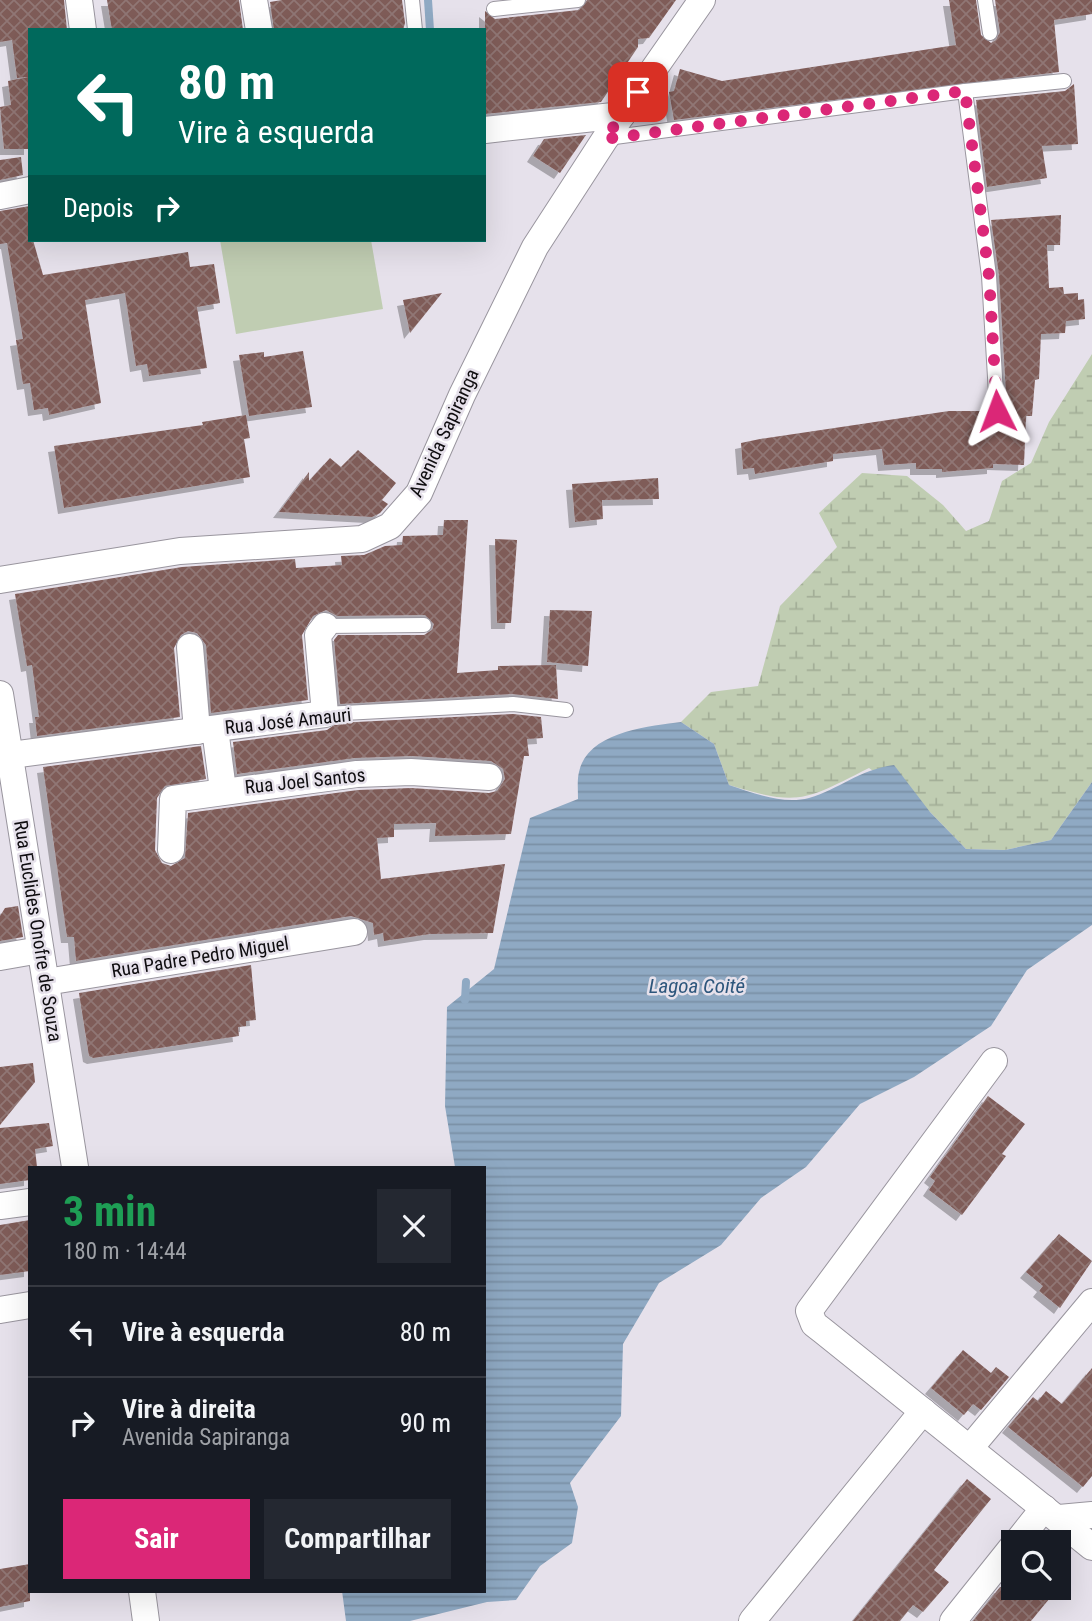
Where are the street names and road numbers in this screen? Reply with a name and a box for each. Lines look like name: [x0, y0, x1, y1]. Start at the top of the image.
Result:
street label: Avenida Sapiranga: [404, 365, 484, 501]
street label: Rua José Amauri: [224, 703, 352, 739]
street label: Rua Joel Santos: [244, 763, 366, 799]
street label: Rua Euclides Onofre de Souza: [9, 819, 67, 1043]
street label: Rua Padre Pedro Miguel: [110, 932, 290, 982]

